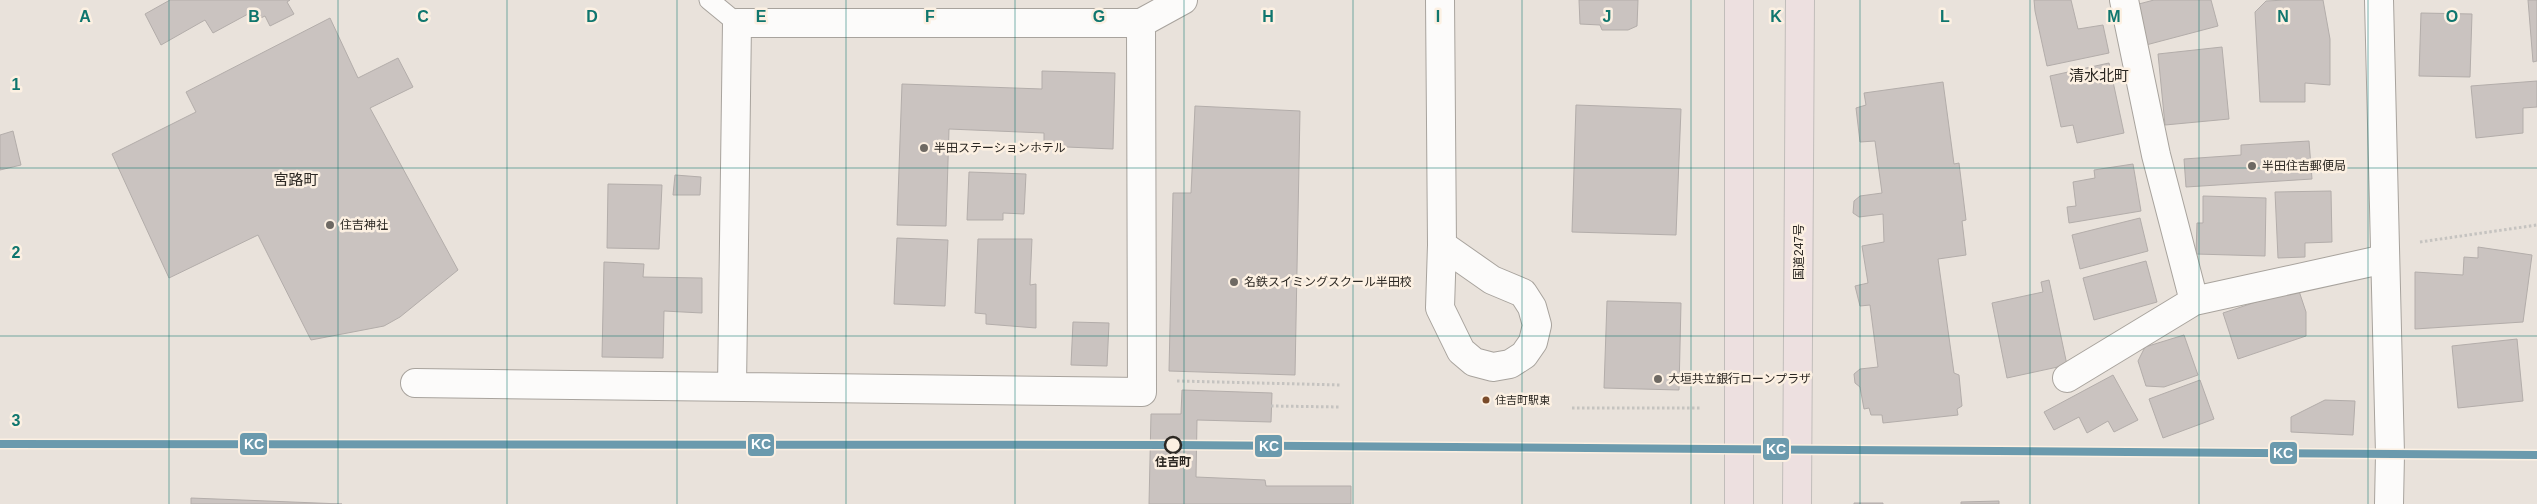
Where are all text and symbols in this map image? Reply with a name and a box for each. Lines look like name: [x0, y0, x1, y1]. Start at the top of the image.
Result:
text: A: [79, 8, 91, 25]
text: B: [248, 8, 260, 25]
text: C: [417, 8, 429, 25]
text: D: [586, 8, 598, 25]
text: E: [756, 8, 767, 25]
text: F: [925, 8, 935, 25]
text: G: [1093, 8, 1105, 25]
text: H: [1262, 8, 1274, 25]
text: I: [1436, 8, 1440, 25]
text: J: [1603, 8, 1611, 25]
text: K: [1770, 8, 1782, 25]
text: L: [1940, 8, 1950, 25]
text: M: [2107, 8, 2121, 25]
text: N: [2277, 8, 2289, 25]
text: O: [2446, 8, 2458, 25]
district label: 清水北町: [2069, 67, 2129, 84]
text: 1: [12, 76, 21, 93]
place label: 半田ステーションホテル: [934, 141, 1066, 155]
marker: 半田ステーションホテル: [918, 142, 930, 154]
place label: 半田住吉郵便局: [2262, 159, 2346, 173]
marker: 半田住吉郵便局: [2246, 160, 2258, 172]
district label: 宮路町: [273, 171, 319, 188]
place label: 住吉神社: [340, 218, 388, 232]
marker: 住吉神社: [324, 219, 336, 231]
street label: 国道247号: [1792, 224, 1806, 280]
text: 2: [12, 244, 21, 261]
place label: 名鉄スイミングスクール半田校: [1244, 275, 1412, 289]
marker: 名鉄スイミングスクール半田校: [1228, 276, 1240, 288]
place label: 大垣共立銀行ローンプラザ: [1668, 372, 1811, 386]
marker: 大垣共立銀行ローンプラザ: [1652, 373, 1664, 385]
place label: 住吉町駅東: [1495, 394, 1550, 406]
marker: 住吉町駅東: [1481, 395, 1491, 405]
text: 3: [12, 412, 21, 429]
line badge: KC: [239, 432, 268, 456]
line badge: KC: [747, 433, 775, 457]
line badge: KC: [1254, 434, 1283, 458]
text: KC: [244, 436, 264, 452]
text: KC: [751, 436, 771, 452]
marker: 住吉町: [1164, 436, 1182, 454]
line badge: KC: [1762, 437, 1790, 461]
text: KC: [1259, 438, 1279, 454]
text: KC: [1766, 441, 1786, 457]
line badge: KC: [2269, 441, 2298, 465]
text: KC: [2273, 445, 2293, 461]
place label: 住吉町: [1155, 455, 1191, 469]

